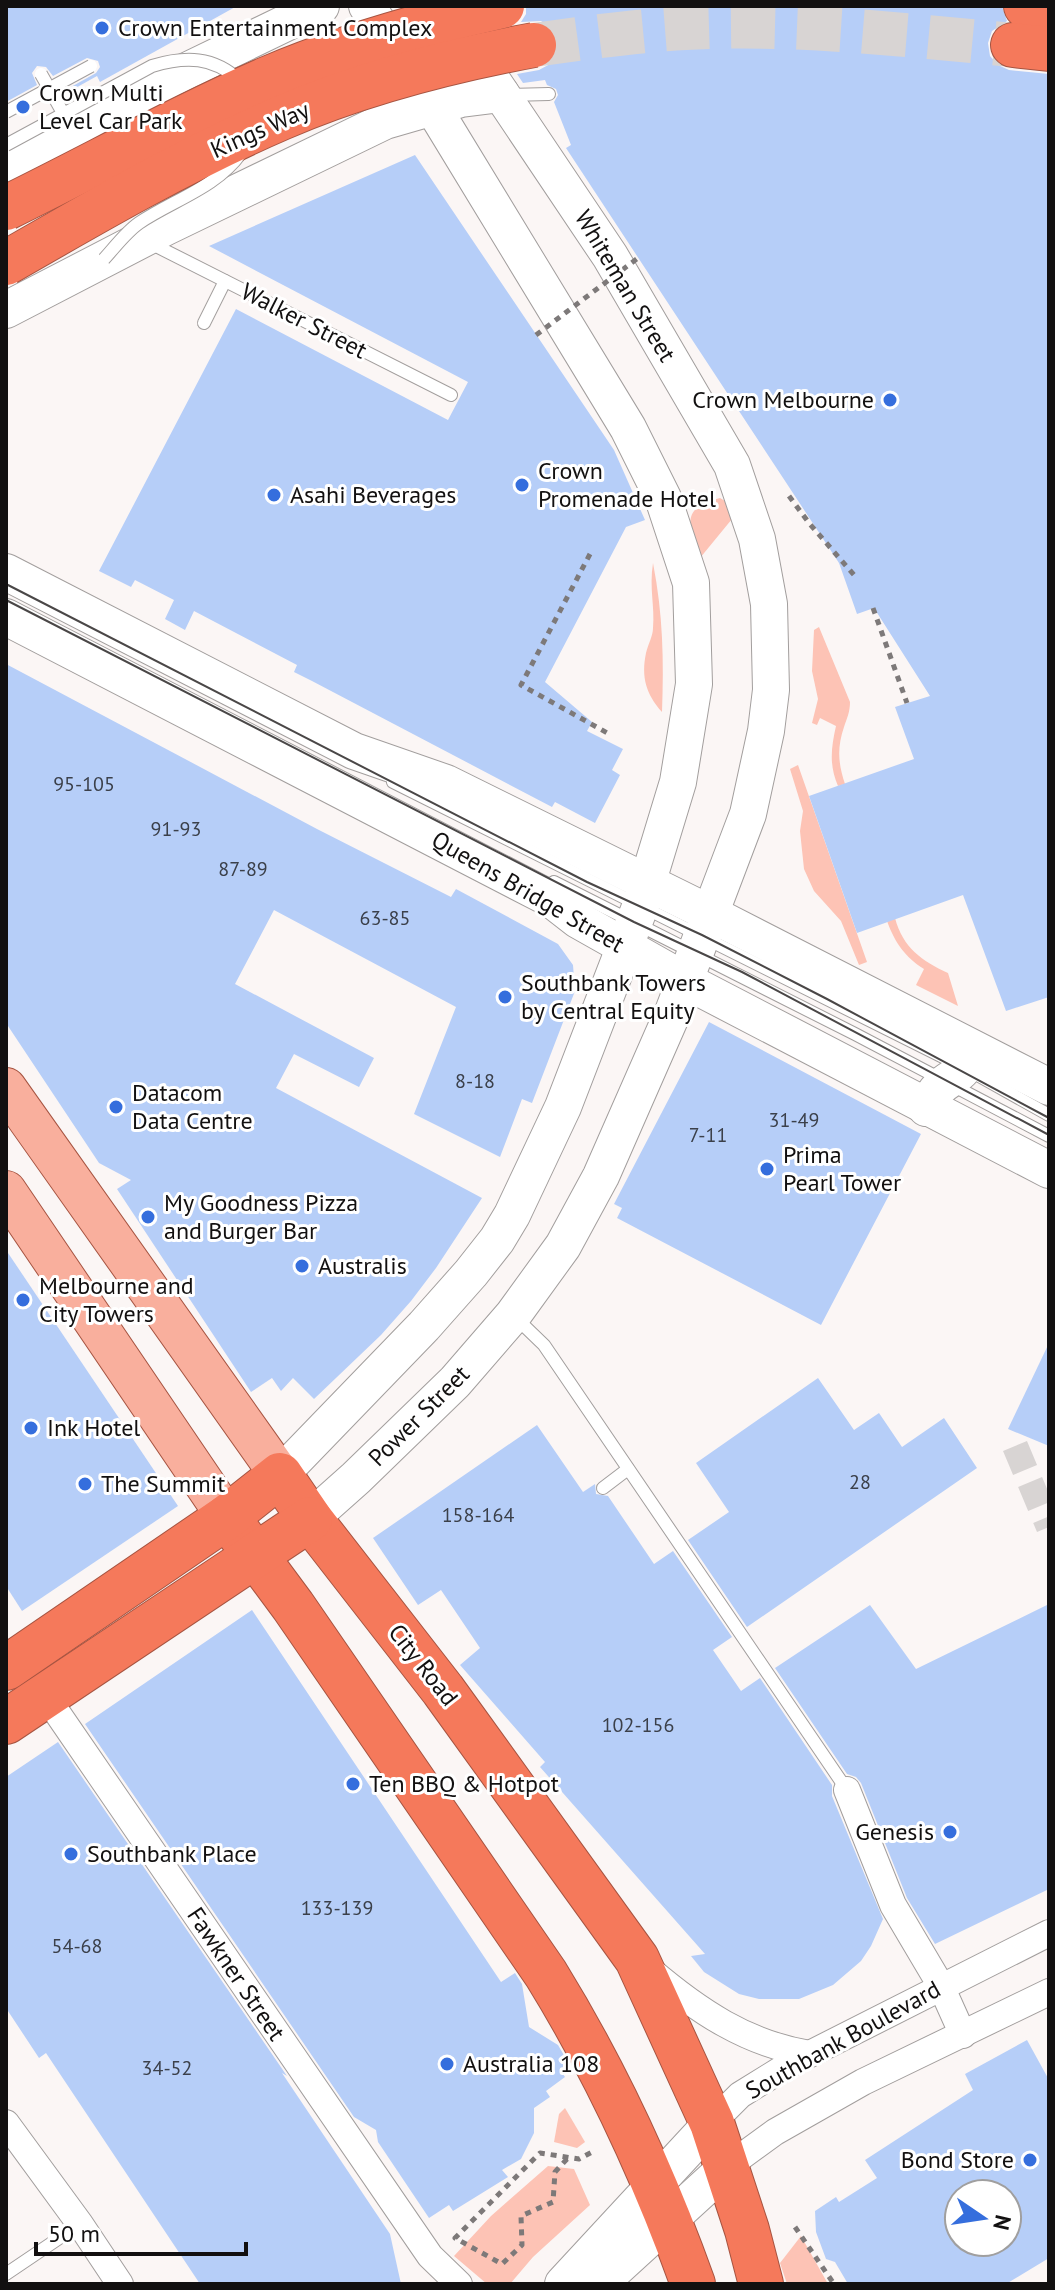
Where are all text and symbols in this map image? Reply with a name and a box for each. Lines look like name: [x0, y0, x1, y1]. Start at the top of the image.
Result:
place label: Crown Entertainment Complex: [118, 12, 432, 43]
marker: Crown Entertainment Complex: [93, 19, 111, 37]
place label: Crown Multi Level Car Park: [39, 77, 183, 136]
street label: Kings Way: [205, 94, 314, 165]
marker: Crown Multi Level Car Park: [14, 98, 32, 116]
street label: Whiteman Street: [568, 204, 683, 367]
street label: Walker Street: [236, 276, 372, 365]
place label: Crown Melbourne: [692, 384, 874, 415]
marker: Crown Melbourne: [881, 391, 899, 409]
place label: Crown Promenade Hotel: [538, 455, 716, 514]
marker: Crown Promenade Hotel: [513, 476, 531, 494]
place label: Asahi Beverages: [290, 479, 456, 510]
marker: Asahi Beverages: [265, 486, 283, 504]
house number: 95-105: [53, 771, 115, 797]
house number: 91-93: [151, 816, 201, 842]
street label: Queens Bridge Street: [426, 824, 630, 959]
house number: 87-89: [218, 856, 268, 882]
house number: 63-85: [360, 905, 410, 931]
place label: Southbank Towers by Central Equity: [521, 967, 706, 1026]
marker: Southbank Towers by Central Equity: [496, 988, 514, 1006]
house number: 8-18: [455, 1068, 495, 1094]
place label: Datacom Data Centre: [132, 1077, 253, 1136]
marker: Datacom Data Centre: [107, 1098, 125, 1116]
house number: 31-49: [769, 1107, 819, 1133]
house number: 7-11: [689, 1122, 727, 1148]
place label: Prima Pearl Tower: [783, 1139, 901, 1198]
marker: Prima Pearl Tower: [758, 1160, 776, 1178]
place label: My Goodness Pizza and Burger Bar: [164, 1187, 358, 1246]
marker: My Goodness Pizza and Burger Bar: [139, 1208, 157, 1226]
place label: Australis: [318, 1250, 407, 1281]
marker: Australis: [293, 1257, 311, 1275]
place label: Melbourne and City Towers: [39, 1270, 194, 1329]
marker: Melbourne and City Towers: [14, 1291, 32, 1309]
street label: Power Street: [362, 1359, 476, 1473]
place label: Ink Hotel: [47, 1412, 140, 1443]
marker: Ink Hotel: [22, 1419, 40, 1437]
place label: The Summit: [101, 1468, 225, 1499]
house number: 28: [849, 1469, 871, 1495]
marker: The Summit: [76, 1475, 94, 1493]
house number: 158-164: [442, 1502, 514, 1528]
street label: City Road: [382, 1617, 465, 1712]
house number: 102-156: [602, 1712, 674, 1738]
place label: Ten BBQ & Hotpot: [369, 1768, 559, 1799]
marker: Ten BBQ & Hotpot: [344, 1775, 362, 1793]
place label: Genesis: [855, 1816, 934, 1847]
marker: Genesis: [941, 1823, 959, 1841]
place label: Southbank Place: [87, 1838, 257, 1869]
marker: Southbank Place: [62, 1845, 80, 1863]
house number: 133-139: [301, 1895, 373, 1921]
street label: Fawkner Street: [180, 1901, 293, 2046]
house number: 54-68: [52, 1933, 102, 1959]
street label: Southbank Boulevard: [740, 1973, 946, 2106]
place label: Australia 108: [463, 2048, 599, 2079]
house number: 34-52: [142, 2055, 192, 2081]
marker: Australia 108: [438, 2055, 456, 2073]
place label: Bond Store: [901, 2144, 1014, 2175]
marker: Bond Store: [1021, 2151, 1039, 2169]
north arrow: [943, 2178, 1023, 2258]
scale bar: [36, 2206, 246, 2256]
text: N: [987, 2212, 1018, 2233]
text: 50 m: [48, 2218, 100, 2249]

